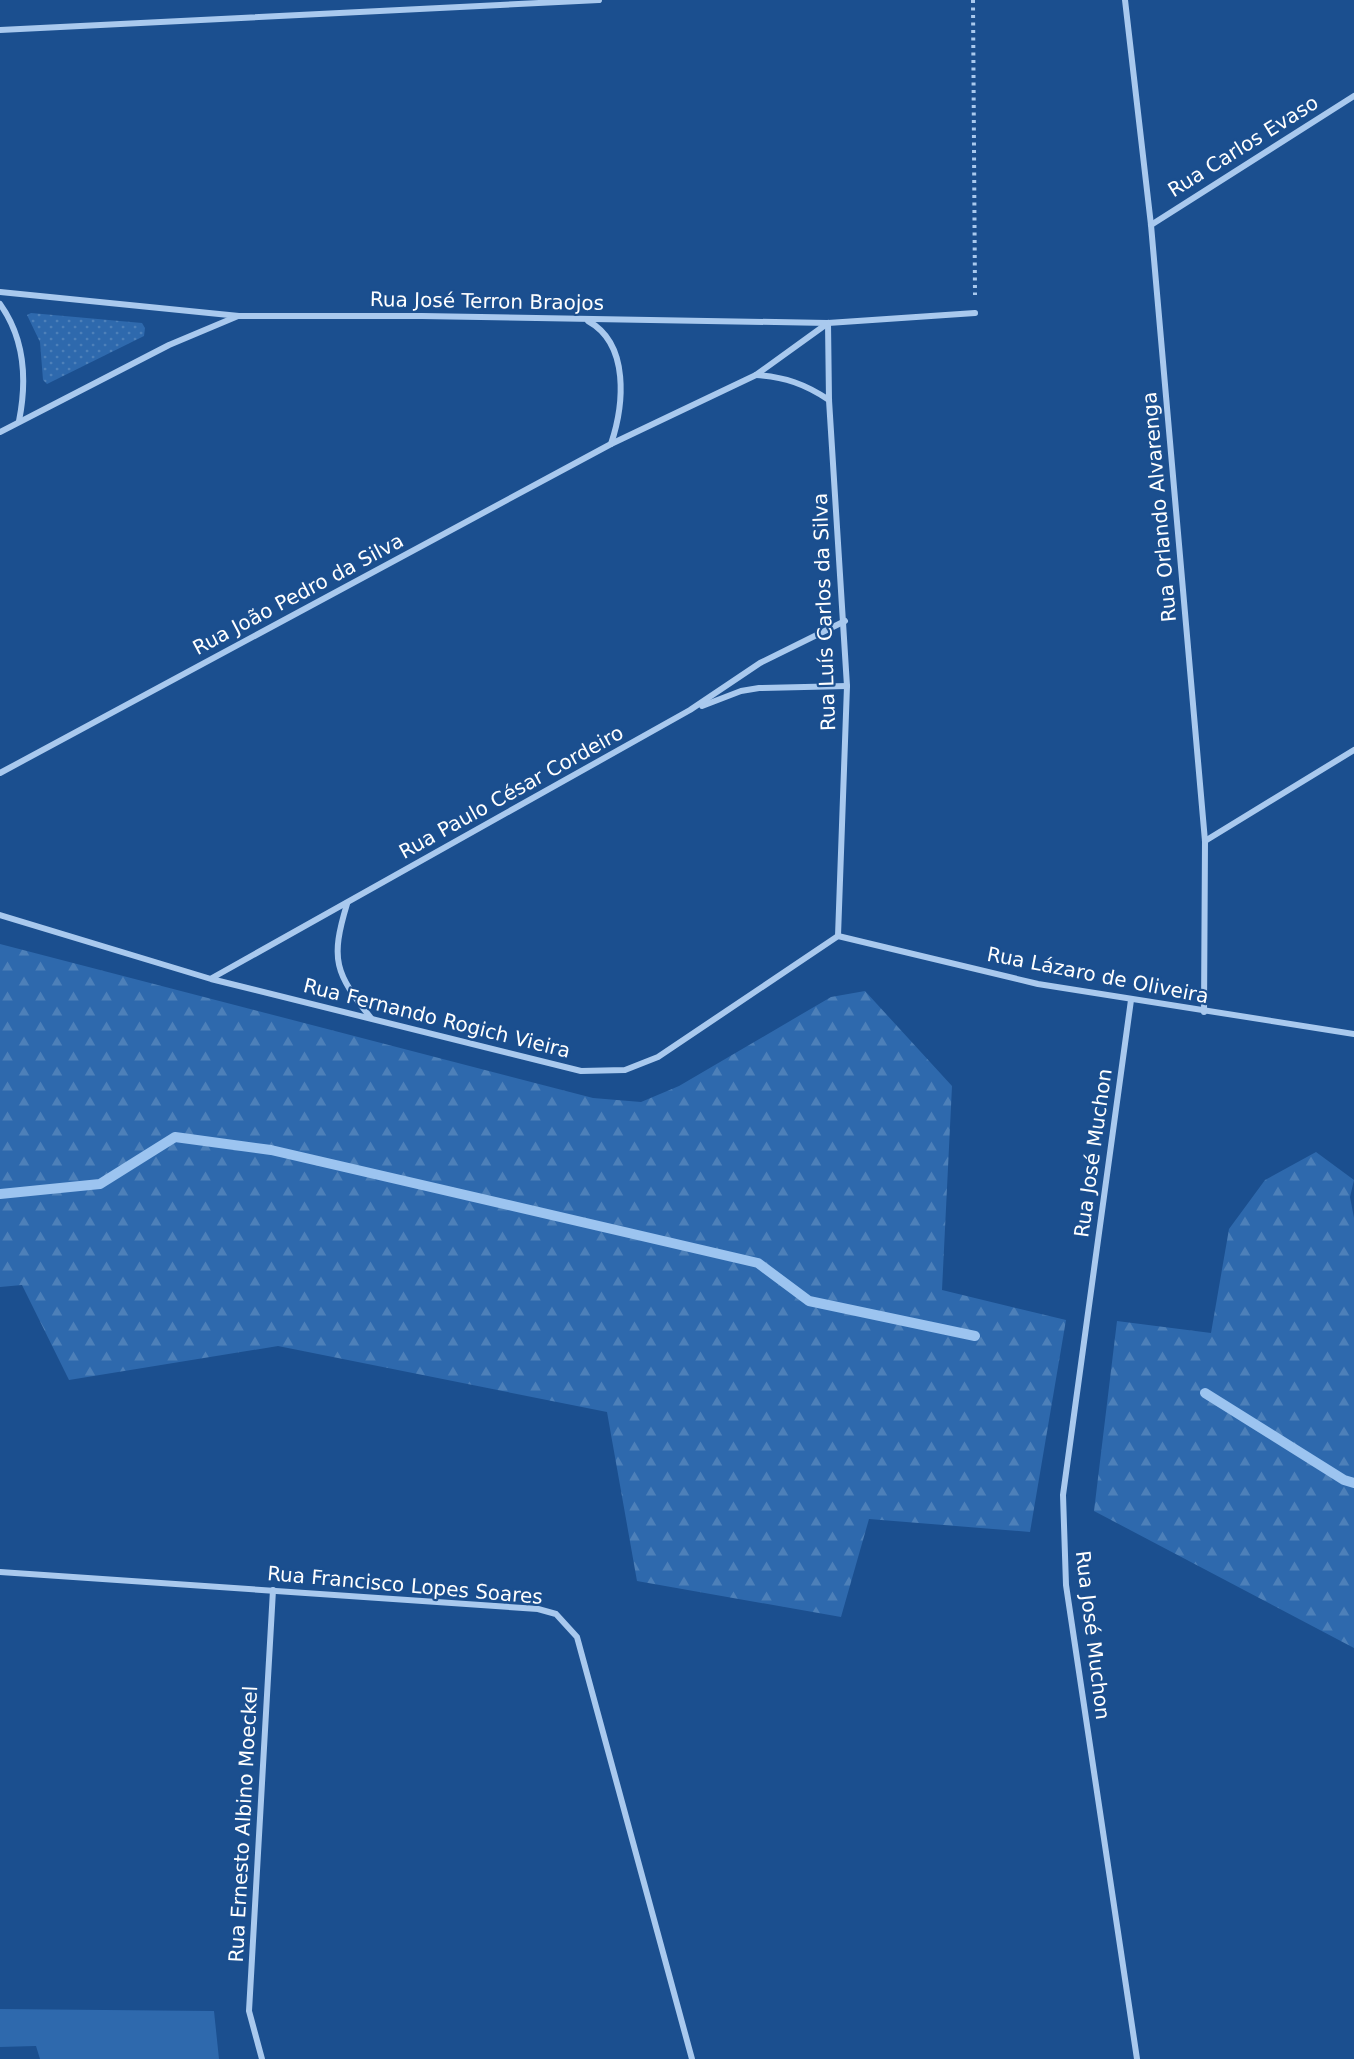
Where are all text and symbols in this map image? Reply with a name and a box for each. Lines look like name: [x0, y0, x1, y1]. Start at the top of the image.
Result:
street label: Rua Carlos Evaso: [1163, 90, 1323, 202]
street label: Rua José Terron Braojos: [370, 287, 604, 315]
street label: Rua Orlando Alvarenga: [1137, 391, 1181, 623]
street label: Rua Luís Carlos da Silva: [808, 492, 840, 732]
street label: Rua João Pedro da Silva: [189, 528, 407, 660]
street label: Rua Paulo César Cordeiro: [395, 720, 627, 864]
street label: Rua Lázaro de Oliveira: [985, 942, 1211, 1008]
street label: Rua Fernando Rogich Vieira: [301, 973, 573, 1063]
street label: Rua José Muchon: [1069, 1067, 1117, 1239]
street label: Rua José Muchon: [1071, 1549, 1115, 1721]
street label: Rua Francisco Lopes Soares: [266, 1561, 544, 1609]
street label: Rua Ernesto Albino Moeckel: [224, 1685, 262, 1963]

